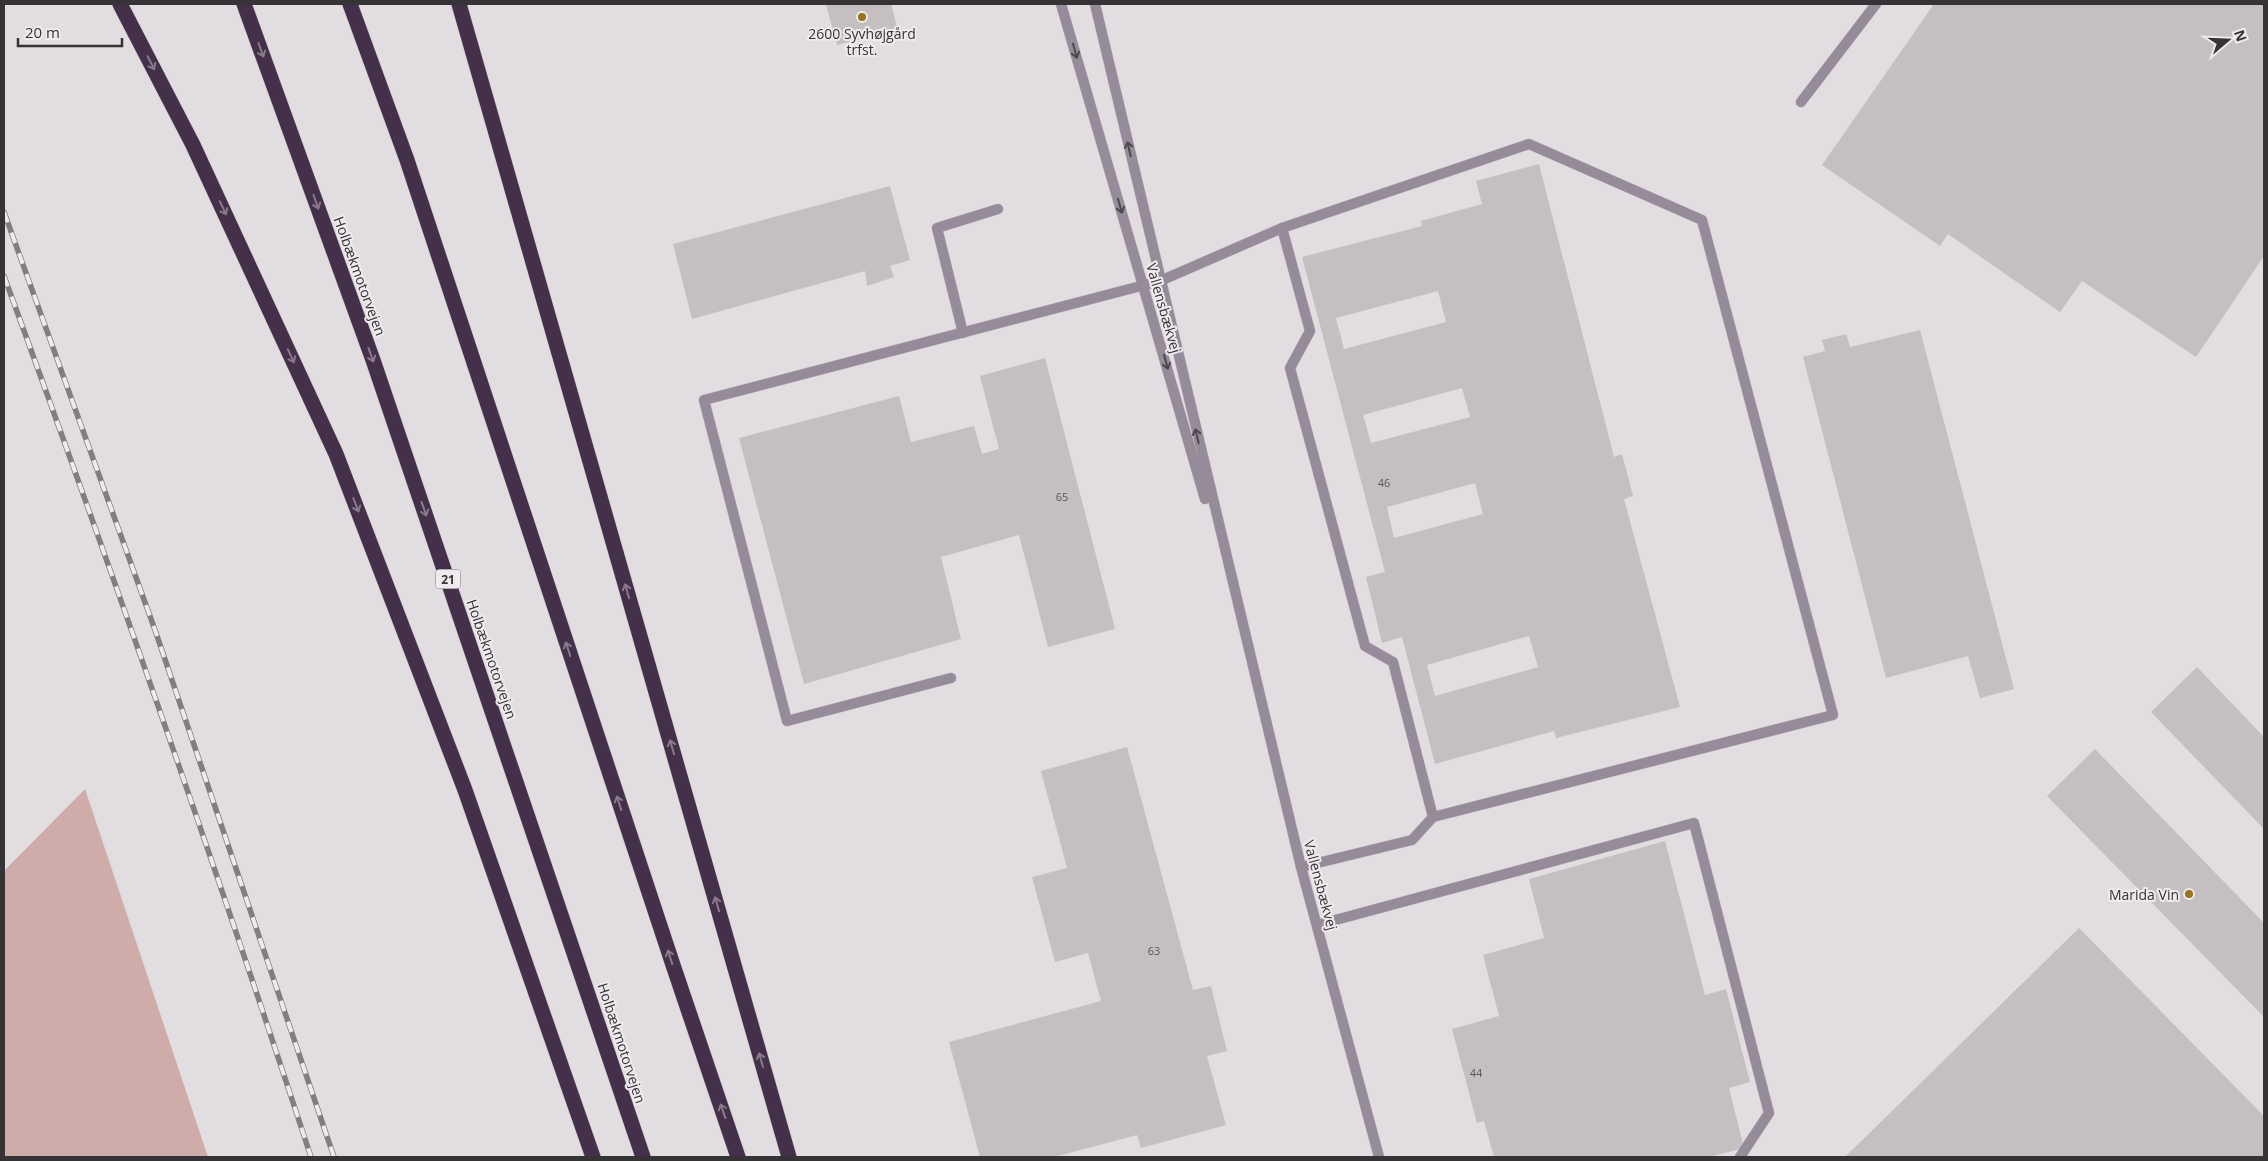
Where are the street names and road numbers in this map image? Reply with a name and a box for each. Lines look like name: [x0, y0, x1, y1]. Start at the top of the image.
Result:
street label: Holbækmotorvejen: [330, 214, 390, 338]
street label: Vallensbækvej: [1142, 261, 1186, 355]
road number: 21: [436, 570, 460, 588]
street label: Holbækmotorvejen: [463, 597, 521, 721]
street label: Vallensbækvej: [1300, 838, 1342, 932]
street label: Holbækmotorvejen: [594, 980, 650, 1106]

